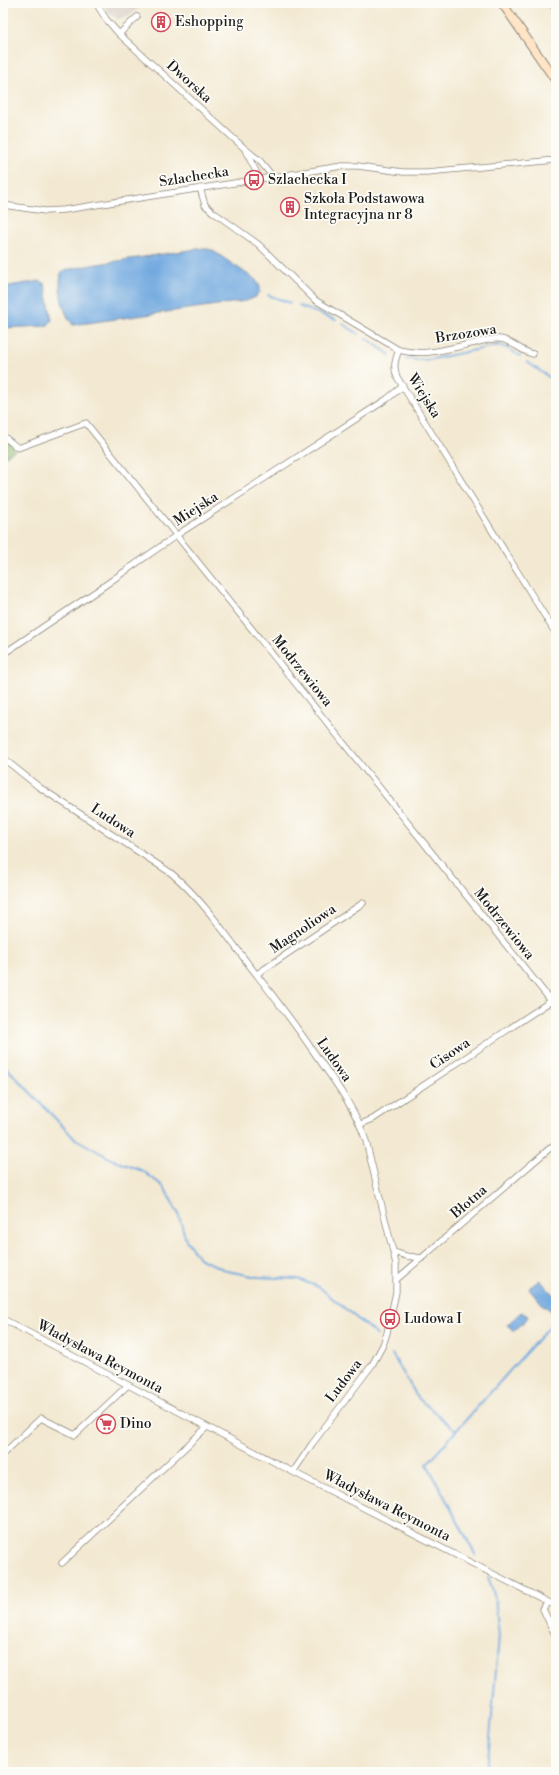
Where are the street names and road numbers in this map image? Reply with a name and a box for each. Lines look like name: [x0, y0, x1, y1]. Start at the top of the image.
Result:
street label: Dworska: [162, 57, 216, 108]
street label: Szlachecka: [158, 162, 231, 191]
street label: Brzozowa: [433, 320, 499, 348]
street label: Wiejska: [403, 369, 445, 423]
street label: Miejska: [170, 487, 222, 530]
street label: Modrzewiowa: [268, 632, 337, 711]
street label: Ludowa: [87, 800, 139, 843]
street label: Modrzewiowa: [470, 885, 539, 964]
street label: Magnoliowa: [266, 900, 340, 958]
street label: Ludowa: [312, 1034, 356, 1086]
street label: Cisowa: [426, 1034, 474, 1074]
street label: Błotna: [446, 1181, 491, 1223]
street label: Władysława Reymonta: [33, 1316, 167, 1398]
street label: Ludowa: [322, 1355, 367, 1406]
street label: Władysława Reymonta: [320, 1466, 454, 1546]

